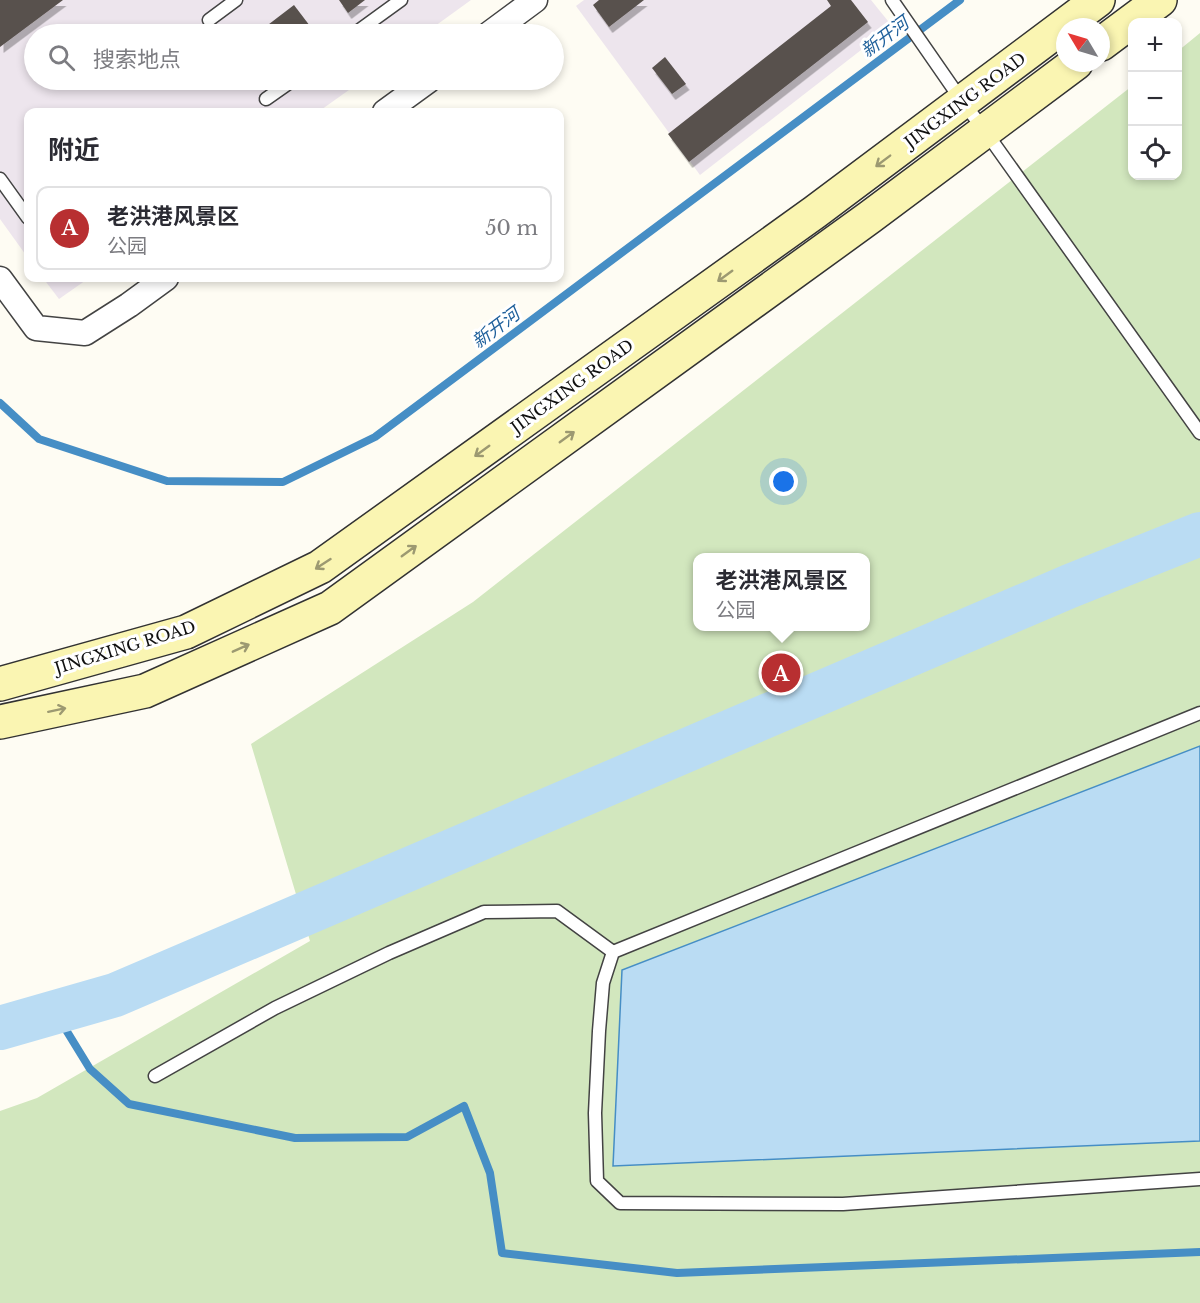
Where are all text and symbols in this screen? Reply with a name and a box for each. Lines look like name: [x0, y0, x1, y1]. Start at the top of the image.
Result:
water label: 新开河: [857, 10, 916, 62]
north arrow: [1056, 18, 1110, 72]
map controls: [1128, 18, 1182, 180]
button: +: [1128, 18, 1182, 72]
search box: [24, 24, 564, 90]
icon: search: [45, 41, 78, 74]
text: 搜索地点: [93, 46, 181, 73]
street label: JINGXING ROAD: [899, 48, 1030, 153]
button: −: [1128, 72, 1182, 126]
button: locate: [1128, 126, 1182, 180]
text: 附近: [48, 134, 100, 166]
one-way arrow: [875, 155, 891, 167]
text: 老洪港风景区: [107, 203, 239, 230]
text: A: [61, 216, 78, 240]
text: 50 m: [485, 216, 538, 240]
text: 公园: [107, 234, 147, 258]
one-way arrow: [718, 270, 734, 282]
water label: 新开河: [468, 301, 527, 353]
street label: JINGXING ROAD: [505, 335, 637, 438]
one-way arrow: [558, 431, 574, 443]
one-way arrow: [474, 445, 490, 457]
your location: [769, 467, 798, 496]
one-way arrow: [401, 545, 417, 558]
popup: [693, 553, 870, 631]
one-way arrow: [315, 559, 332, 571]
text: 老洪港风景区: [715, 567, 848, 594]
text: 公园: [715, 598, 755, 622]
street label: JINGXING ROAD: [50, 616, 198, 679]
one-way arrow: [231, 642, 250, 653]
pin: A: [762, 650, 800, 696]
one-way arrow: [47, 704, 66, 715]

